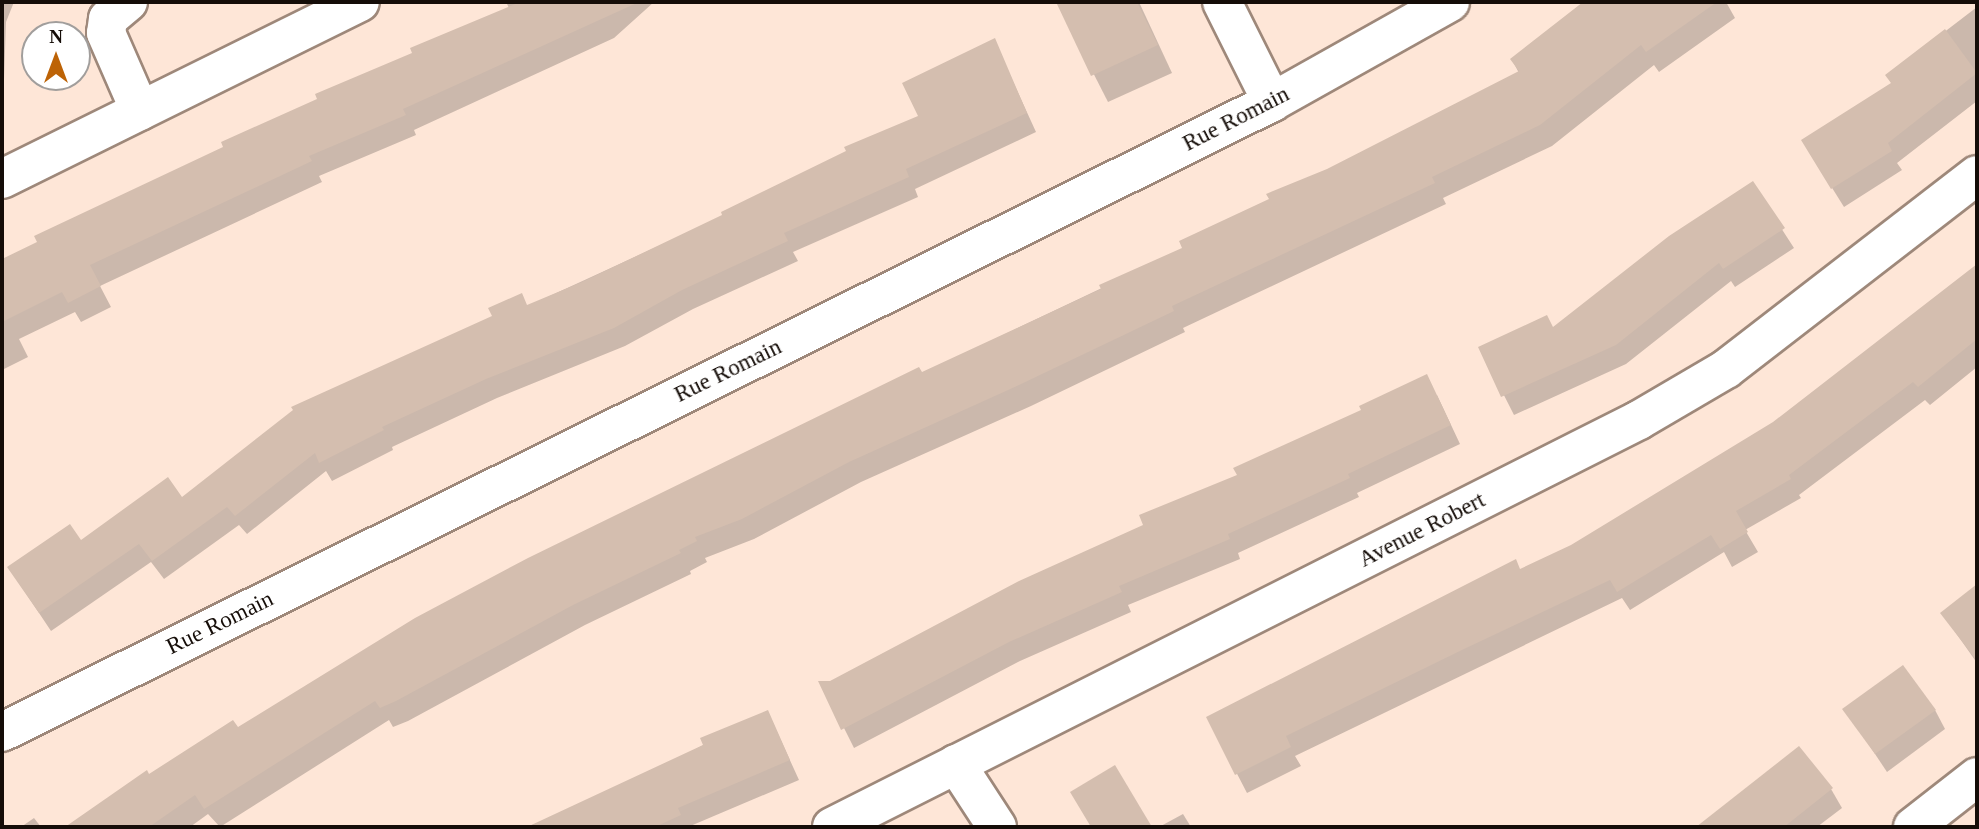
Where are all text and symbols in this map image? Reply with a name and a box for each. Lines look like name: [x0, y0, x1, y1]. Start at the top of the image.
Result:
north arrow: [21, 21, 91, 91]
text: N: [49, 26, 63, 47]
street label: Rue Romain: [1178, 80, 1294, 158]
street label: Rue Romain: [670, 333, 786, 409]
street label: Avenue Robert: [1354, 486, 1490, 574]
street label: Rue Romain: [162, 585, 278, 661]

